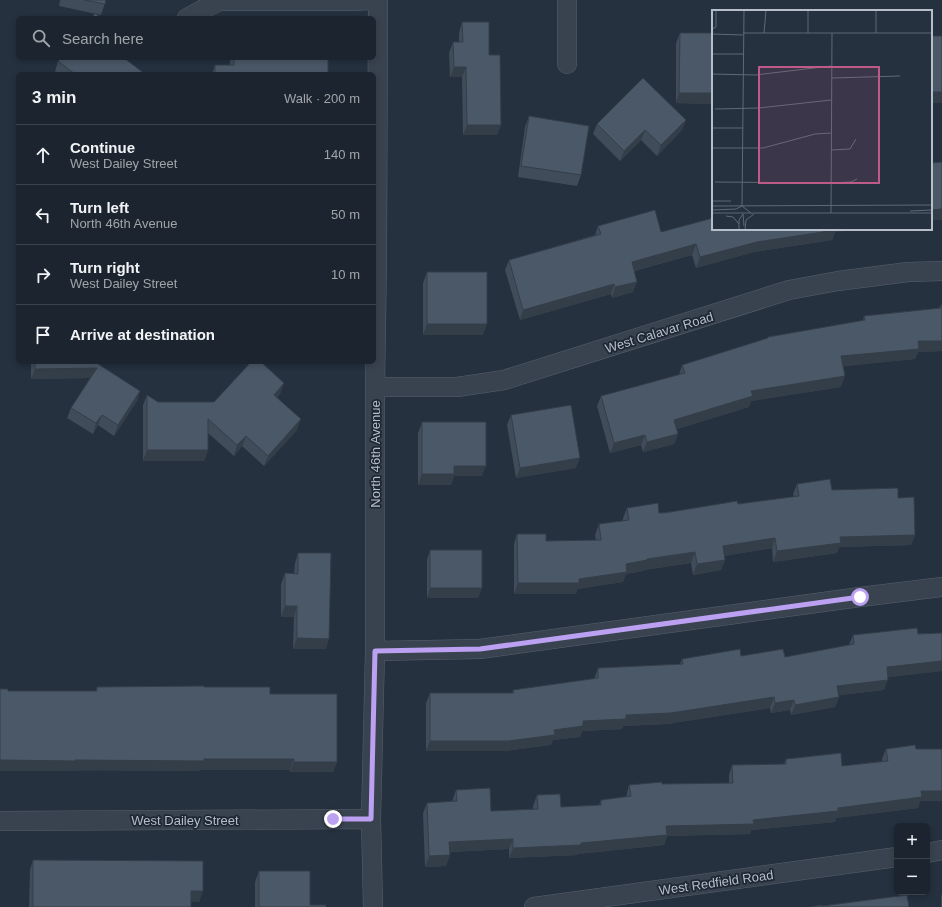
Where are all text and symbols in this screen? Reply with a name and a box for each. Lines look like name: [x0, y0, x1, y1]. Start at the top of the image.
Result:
inset map: [712, 10, 932, 230]
search box: [16, 16, 376, 60]
icon: search: [30, 27, 52, 49]
text: Search here: [62, 30, 144, 47]
text: 3 min: [32, 88, 76, 107]
text: Walk · 200 m: [284, 91, 360, 106]
text: Continue: [70, 139, 135, 156]
icon: ahead: [32, 144, 54, 166]
text: 140 m: [324, 147, 360, 162]
text: West Dailey Street: [70, 156, 177, 171]
text: Turn left: [70, 199, 129, 216]
icon: left: [32, 204, 54, 226]
text: 50 m: [331, 207, 360, 222]
text: North 46th Avenue: [70, 216, 177, 231]
text: Turn right: [70, 259, 140, 276]
icon: right: [32, 264, 54, 286]
text: 10 m: [331, 267, 360, 282]
text: West Dailey Street: [70, 276, 177, 291]
street label: West Calavar Road: [603, 309, 715, 356]
icon: arrive: [32, 324, 54, 346]
text: Arrive at destination: [70, 326, 215, 343]
street label: North 46th Avenue: [368, 400, 383, 508]
route start: [851, 588, 869, 606]
route end: [324, 810, 342, 828]
street label: West Dailey Street: [131, 813, 239, 828]
map controls: [894, 823, 930, 895]
button: +: [894, 823, 930, 859]
button: −: [894, 859, 930, 895]
street label: West Redfield Road: [658, 867, 774, 898]

